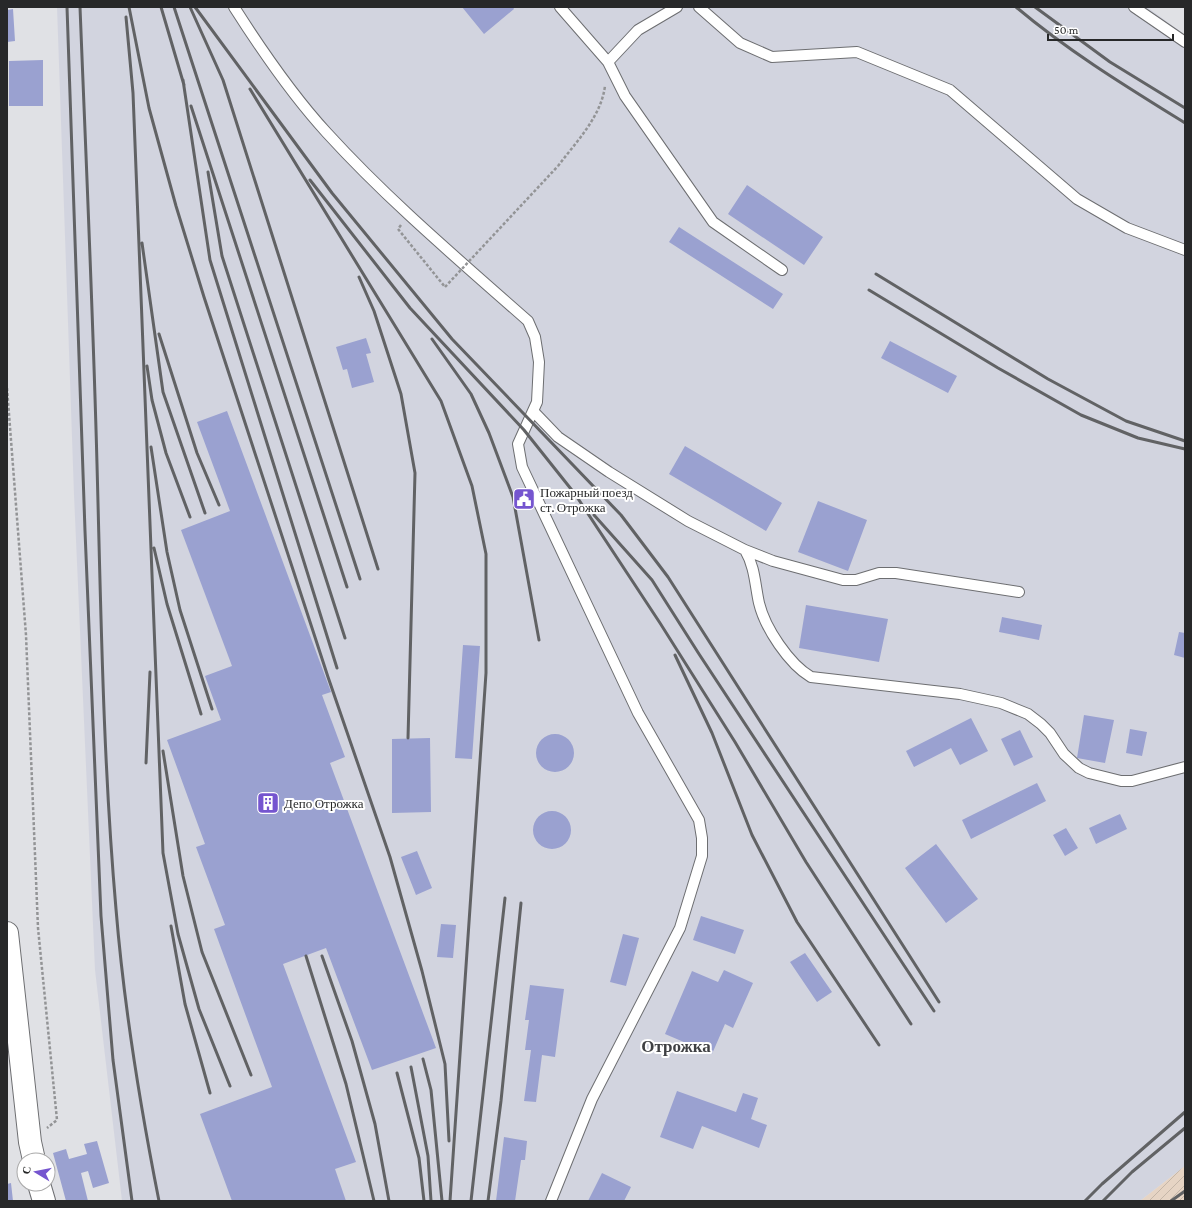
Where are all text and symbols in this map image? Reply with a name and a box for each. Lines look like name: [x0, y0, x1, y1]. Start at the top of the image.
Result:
scale bar: [1048, 16, 1173, 42]
text: 50 m: [1054, 23, 1079, 37]
place label: Пожарный поезд ст. Отрожка: [540, 485, 633, 515]
public building icon: Пожарный поезд ст. Отрожка: [511, 486, 537, 512]
building icon: Депо Отрожка: [255, 790, 281, 816]
place label: Депо Отрожка: [284, 796, 364, 811]
district label: Отрожка: [641, 1037, 711, 1056]
north arrow: [16, 1152, 56, 1192]
text: С: [20, 1165, 33, 1175]

